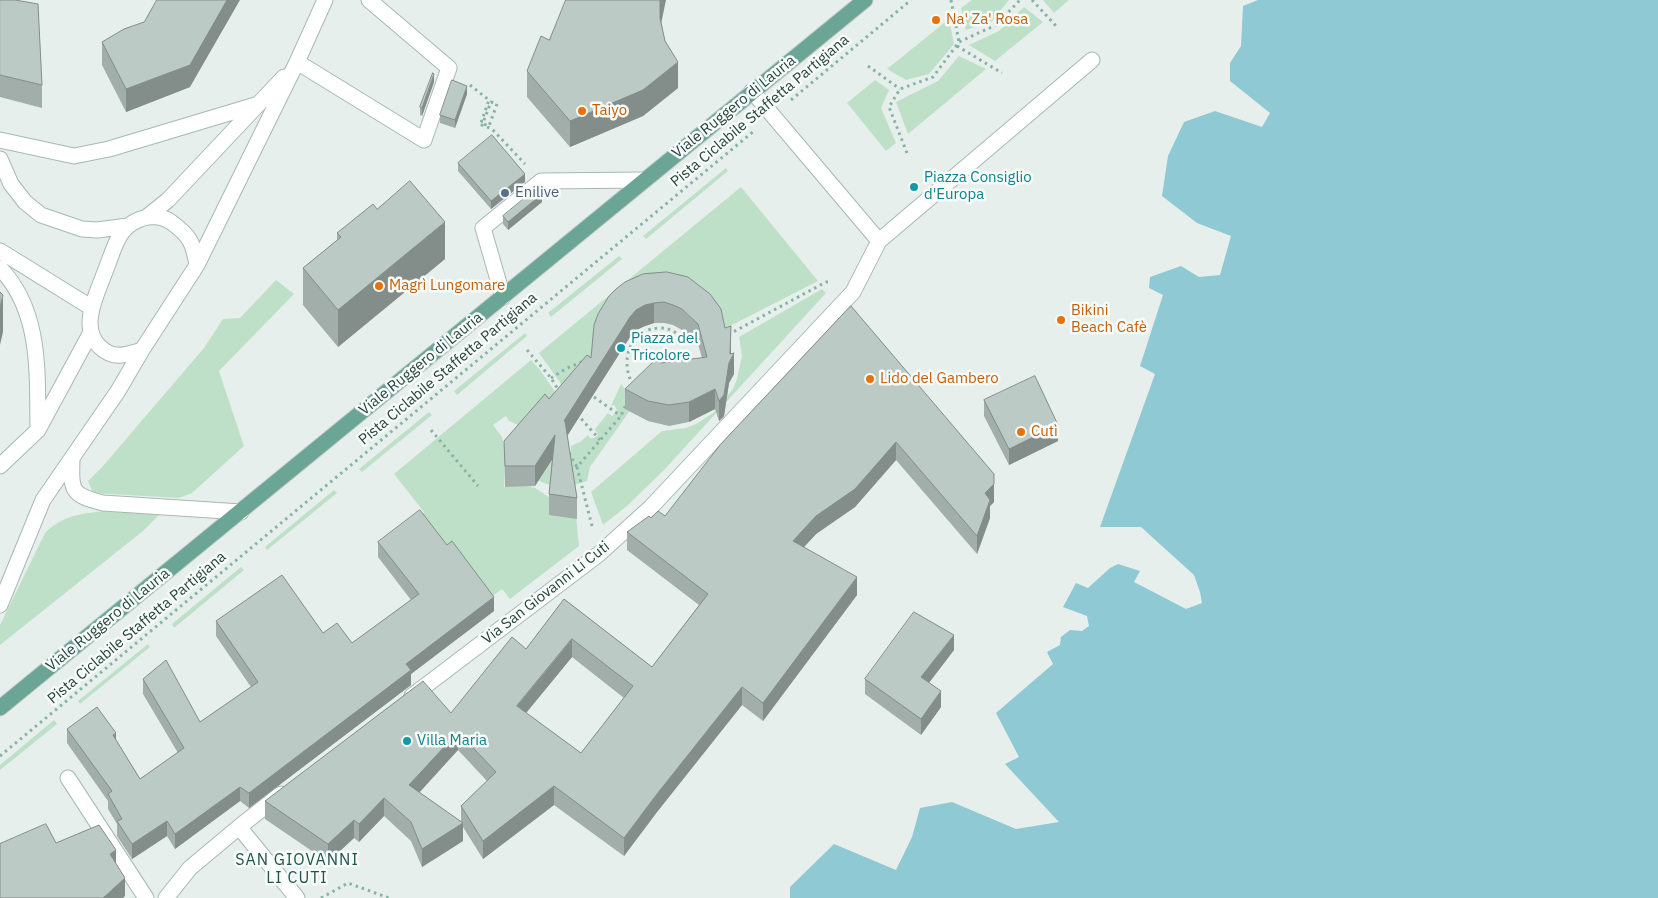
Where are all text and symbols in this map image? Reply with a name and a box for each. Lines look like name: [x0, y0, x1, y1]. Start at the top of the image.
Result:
place label: Na' Za' Rosa: [946, 11, 1028, 29]
marker: Na' Za' Rosa: [930, 14, 942, 26]
street label: Pista Ciclabile Staffetta Partigiana: [667, 31, 853, 191]
street label: Viale Ruggero di Lauria: [669, 52, 799, 162]
place label: Taiyo: [592, 102, 627, 120]
marker: Taiyo: [576, 105, 588, 117]
place label: Piazza Consiglio d'Europa: [924, 169, 1032, 204]
marker: Piazza Consiglio d'Europa: [908, 181, 920, 193]
place label: Enilive: [515, 184, 559, 202]
marker: Enilive: [499, 187, 511, 199]
place label: Magrì Lungomare: [389, 277, 505, 295]
marker: Magrì Lungomare: [373, 280, 385, 292]
street label: Pista Ciclabile Staffetta Partigiana: [355, 289, 541, 449]
place label: Bikini Beach Cafè: [1071, 302, 1147, 337]
street label: Viale Ruggero di Lauria: [356, 309, 486, 419]
marker: Bikini Beach Cafè: [1055, 314, 1067, 326]
place label: Piazza del Tricolore: [631, 330, 698, 365]
marker: Piazza del Tricolore: [615, 342, 627, 354]
place label: Lido del Gambero: [880, 370, 999, 388]
marker: Lido del Gambero: [864, 373, 876, 385]
place label: Cutì: [1031, 423, 1058, 441]
marker: Cutì: [1015, 426, 1027, 438]
street label: Via San Giovanni Li Cuti: [479, 538, 613, 648]
street label: Pista Ciclabile Staffetta Partigiana: [44, 548, 230, 708]
street label: Viale Ruggero di Lauria: [43, 565, 173, 675]
place label: Villa Maria: [417, 732, 487, 750]
marker: Villa Maria: [401, 735, 413, 747]
district label: SAN GIOVANNI LI CUTI: [234, 850, 360, 888]

